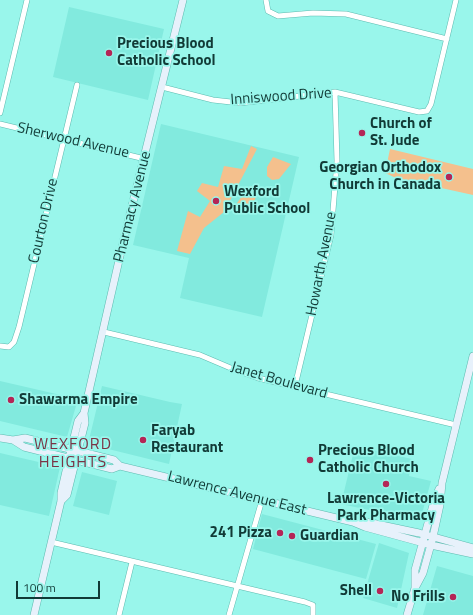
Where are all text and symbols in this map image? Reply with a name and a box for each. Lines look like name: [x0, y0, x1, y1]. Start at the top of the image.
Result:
place label: Precious Blood Catholic School: [117, 35, 216, 70]
marker: Precious Blood Catholic School: [104, 48, 114, 58]
street label: Inniswood Drive: [230, 84, 332, 110]
place label: Church of St. Jude: [370, 115, 432, 150]
street label: Sherwood Avenue: [15, 119, 131, 163]
marker: Church of St. Jude: [357, 128, 367, 138]
street label: Pharmacy Avenue: [111, 150, 155, 264]
place label: Georgian Orthodox Church in Canada: [319, 159, 441, 194]
marker: Georgian Orthodox Church in Canada: [444, 172, 454, 182]
street label: Courton Drive: [26, 177, 62, 265]
place label: Wexford Public School: [224, 183, 310, 218]
marker: Wexford Public School: [211, 196, 221, 206]
street label: Howarth Avenue: [303, 211, 341, 317]
street label: Janet Boulevard: [229, 359, 329, 403]
place label: Shawarma Empire: [19, 391, 138, 409]
marker: Shawarma Empire: [6, 395, 16, 405]
place label: Faryab Restaurant: [151, 422, 223, 457]
district label: WEXFORD HEIGHTS: [34, 435, 112, 473]
marker: Faryab Restaurant: [138, 435, 148, 445]
place label: Precious Blood Catholic Church: [318, 442, 419, 477]
marker: Precious Blood Catholic Church: [305, 455, 315, 465]
street label: Lawrence Avenue East: [166, 468, 308, 520]
marker: Lawrence-Victoria Park Pharmacy: [381, 479, 391, 489]
place label: Lawrence-Victoria Park Pharmacy: [327, 490, 445, 525]
place label: 241 Pizza: [210, 524, 272, 542]
place label: Guardian: [300, 527, 359, 545]
marker: 241 Pizza: [275, 528, 285, 538]
marker: Guardian: [287, 531, 297, 541]
scale bar: [18, 573, 102, 599]
text: 100 m: [23, 578, 56, 597]
place label: Shell: [340, 582, 372, 600]
marker: Shell: [375, 586, 385, 596]
place label: No Frills: [391, 588, 445, 606]
marker: No Frills: [448, 592, 458, 602]

